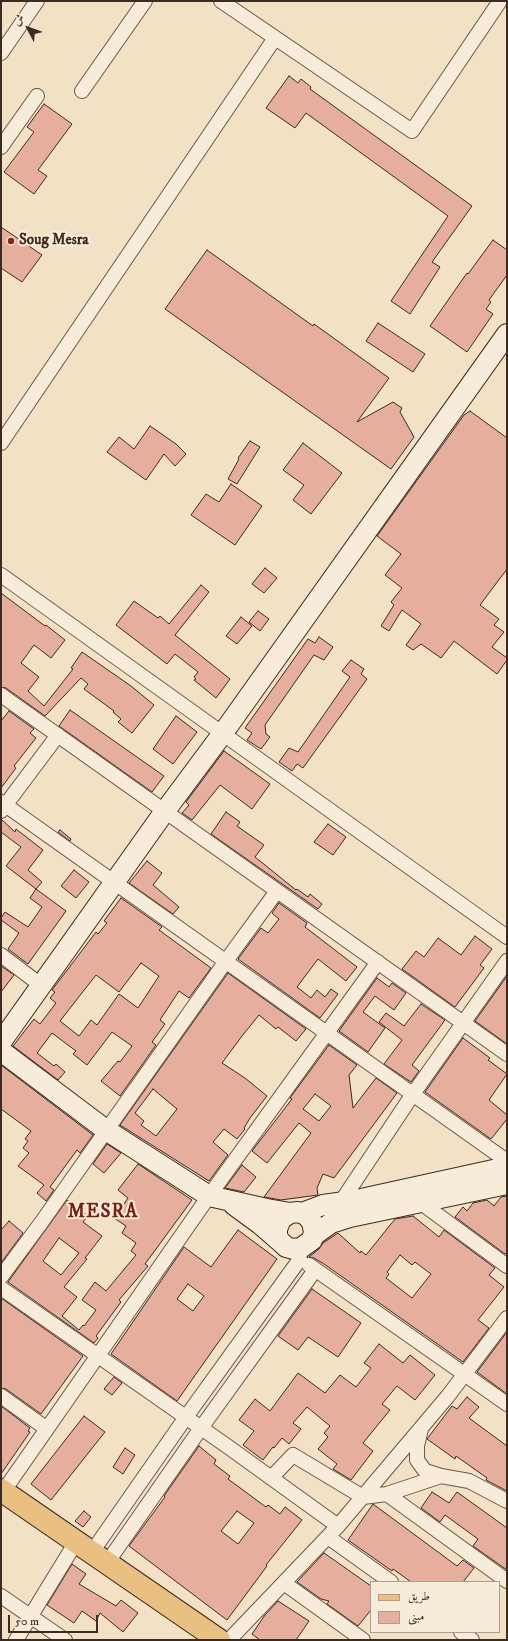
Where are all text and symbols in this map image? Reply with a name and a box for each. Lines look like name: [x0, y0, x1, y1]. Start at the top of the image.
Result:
north arrow: [8, 8, 48, 48]
text: ش: [10, 11, 28, 29]
place label: Soug Mesra: [19, 232, 89, 250]
marker: Soug Mesra: [6, 236, 16, 246]
district label: MESRA: [68, 1202, 138, 1224]
legend: [370, 1581, 500, 1633]
text: طريق: [408, 1589, 430, 1604]
scale bar: [10, 1607, 100, 1633]
text: مبنى: [408, 1609, 424, 1624]
text: 50 m: [15, 1614, 39, 1629]

